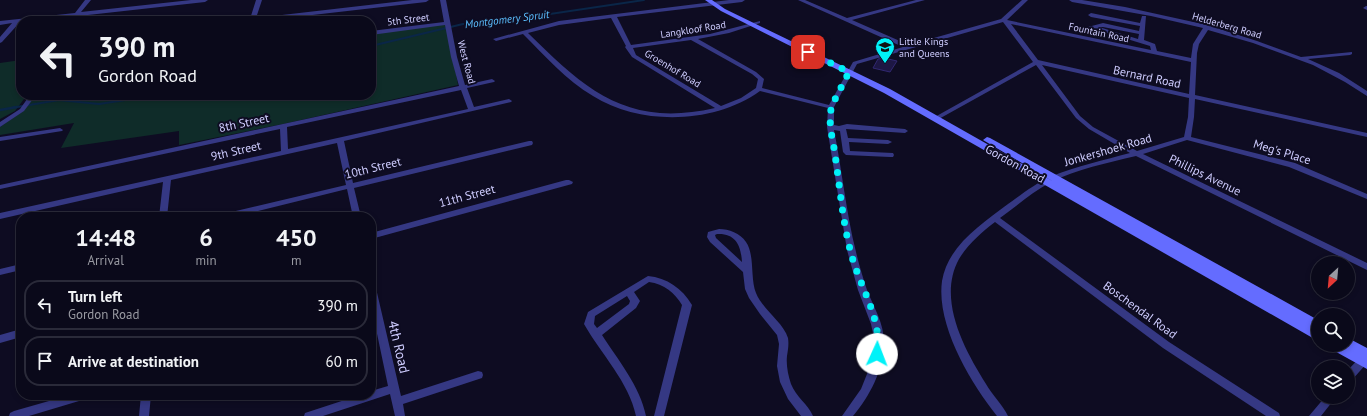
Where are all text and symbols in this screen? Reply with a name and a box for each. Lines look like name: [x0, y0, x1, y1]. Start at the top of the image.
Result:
water label: Montgomery Spruit: [464, 7, 551, 31]
street label: Helderberg Road: [1191, 9, 1263, 42]
street label: 5th Street: [386, 10, 431, 29]
street label: Langkloof Road: [659, 18, 727, 41]
street label: Fountain Road: [1067, 20, 1130, 45]
text: 390 m: [98, 28, 175, 65]
icon: left: [32, 32, 84, 84]
pin: [791, 35, 825, 69]
place label: Little Kings and Queens: [899, 35, 949, 60]
school or university icon: Little Kings and Queens: [874, 36, 896, 64]
street label: West Road: [454, 39, 479, 85]
icon: arrive: [797, 41, 819, 63]
street label: Groenhof Road: [642, 47, 703, 90]
street label: Bernard Road: [1112, 62, 1182, 91]
text: Gordon Road: [98, 64, 197, 87]
street label: 8th Street: [217, 110, 270, 135]
street label: Jonkershoek Road: [1061, 130, 1153, 169]
street label: Meg's Place: [1252, 136, 1313, 167]
street label: 9th Street: [209, 137, 262, 164]
street label: Gordon Road: [983, 141, 1048, 186]
street label: Phillips Avenue: [1167, 151, 1244, 199]
street label: 10th Street: [343, 153, 403, 182]
street label: 11th Street: [437, 181, 497, 210]
text: 14:48: [75, 222, 136, 253]
text: 6: [199, 222, 213, 253]
text: 450: [276, 222, 317, 253]
text: Arrival: [88, 252, 124, 269]
text: min: [195, 252, 217, 269]
text: m: [291, 252, 302, 269]
north arrow: [1311, 256, 1355, 300]
map controls: [1311, 256, 1355, 404]
street label: Boschendal Road: [1100, 278, 1180, 341]
text: Turn left: [68, 287, 122, 306]
icon: left: [34, 294, 56, 316]
text: 390 m: [317, 296, 358, 315]
text: Gordon Road: [68, 306, 139, 323]
button: search: [1311, 308, 1355, 352]
street label: 4th Road: [384, 319, 414, 375]
position arrow: [856, 333, 898, 375]
icon: arrive: [34, 350, 56, 372]
text: Arrive at destination: [68, 352, 199, 371]
text: 60 m: [325, 352, 358, 371]
button: layers: [1311, 360, 1355, 404]

